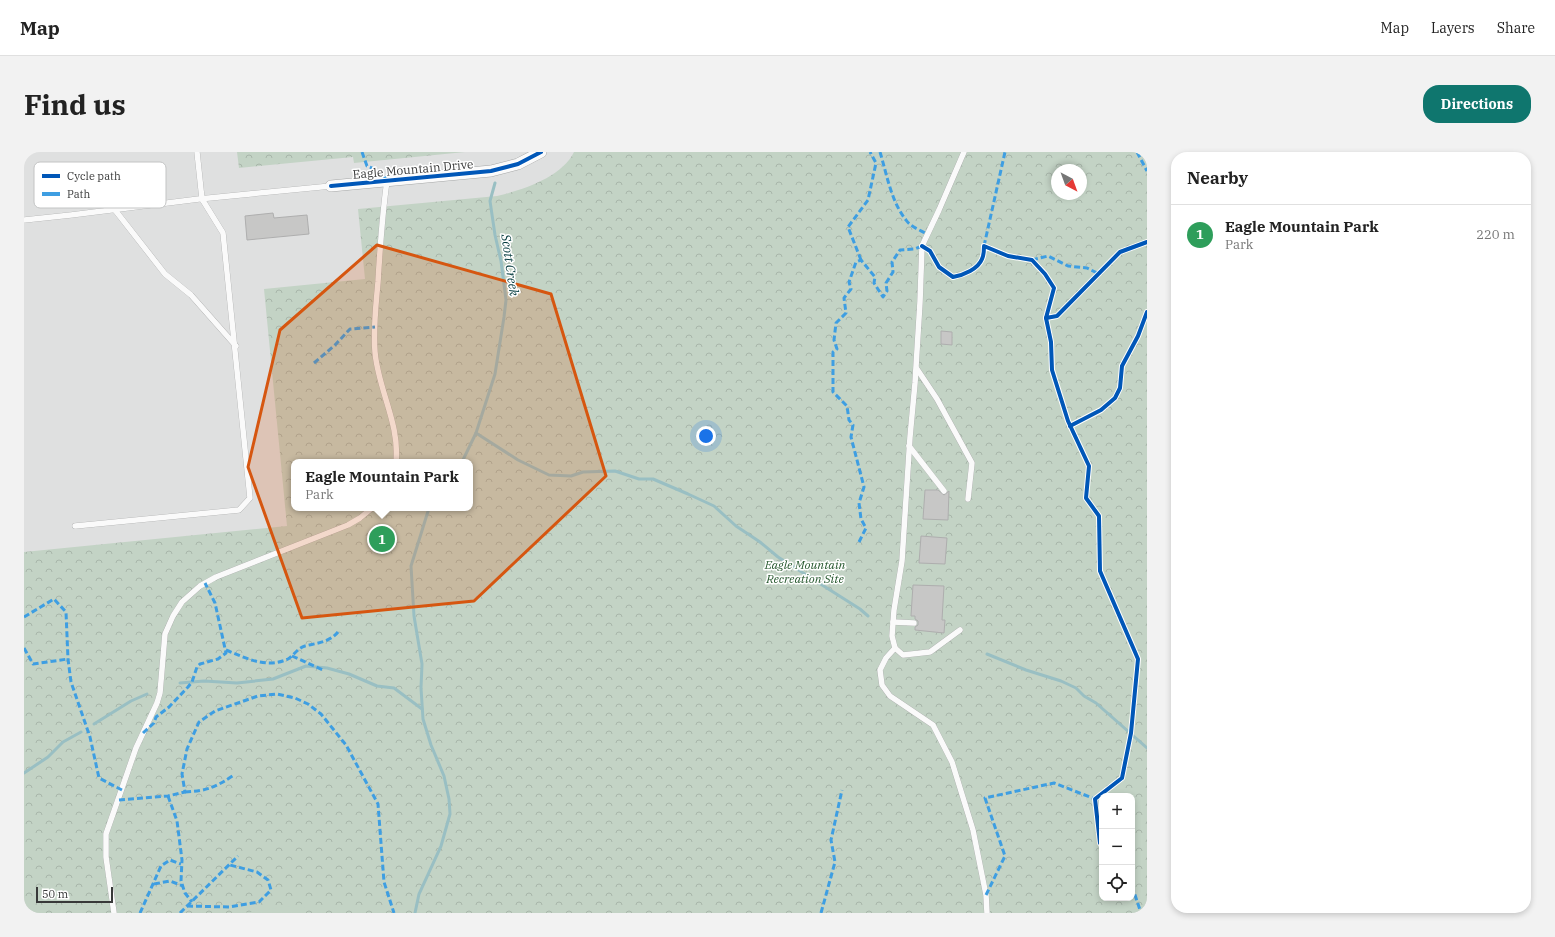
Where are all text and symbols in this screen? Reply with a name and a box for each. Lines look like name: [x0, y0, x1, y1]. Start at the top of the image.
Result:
text: Map: [20, 16, 60, 40]
text: Map: [1381, 19, 1409, 37]
text: Layers: [1431, 19, 1475, 37]
text: Share: [1497, 19, 1535, 37]
button: Directions: [1423, 85, 1531, 123]
text: Find us: [24, 86, 126, 123]
street label: Eagle Mountain Drive: [352, 156, 474, 182]
legend: [34, 162, 166, 208]
north arrow: [1051, 164, 1087, 200]
text: Nearby: [1187, 167, 1248, 189]
text: Cycle path: [67, 169, 121, 183]
text: Path: [67, 187, 90, 201]
text: Eagle Mountain Park: [1225, 217, 1379, 236]
text: 1: [1196, 226, 1204, 243]
text: 220 m: [1476, 226, 1515, 243]
water label: Scott Creek: [497, 232, 523, 297]
text: Park: [1225, 236, 1253, 253]
your location: [696, 426, 716, 446]
popup: [291, 459, 473, 511]
text: Eagle Mountain Park: [305, 467, 459, 486]
text: Park: [305, 486, 334, 503]
pin: 1: [369, 524, 395, 554]
park label: Eagle Mountain Recreation Site: [764, 557, 845, 586]
map controls: [1099, 793, 1135, 901]
button: +: [1099, 793, 1135, 829]
button: −: [1099, 829, 1135, 865]
button: locate: [1099, 865, 1135, 901]
scale bar: [36, 885, 113, 904]
text: 50 m: [42, 887, 68, 901]

